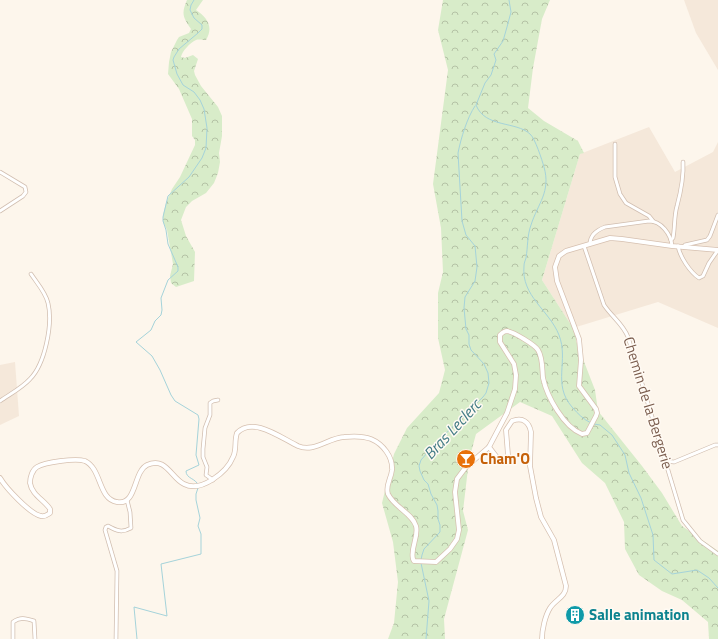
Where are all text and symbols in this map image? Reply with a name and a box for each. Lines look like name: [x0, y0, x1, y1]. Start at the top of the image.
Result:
street label: Chemin de la Bergerie: [617, 334, 680, 472]
water label: Bras Leclerc: [418, 392, 487, 465]
place label: Cham'O: [480, 447, 530, 470]
bar icon: Cham'O: [455, 448, 477, 470]
place label: Salle animation: [589, 603, 690, 626]
building icon: Salle animation: [564, 604, 586, 626]

